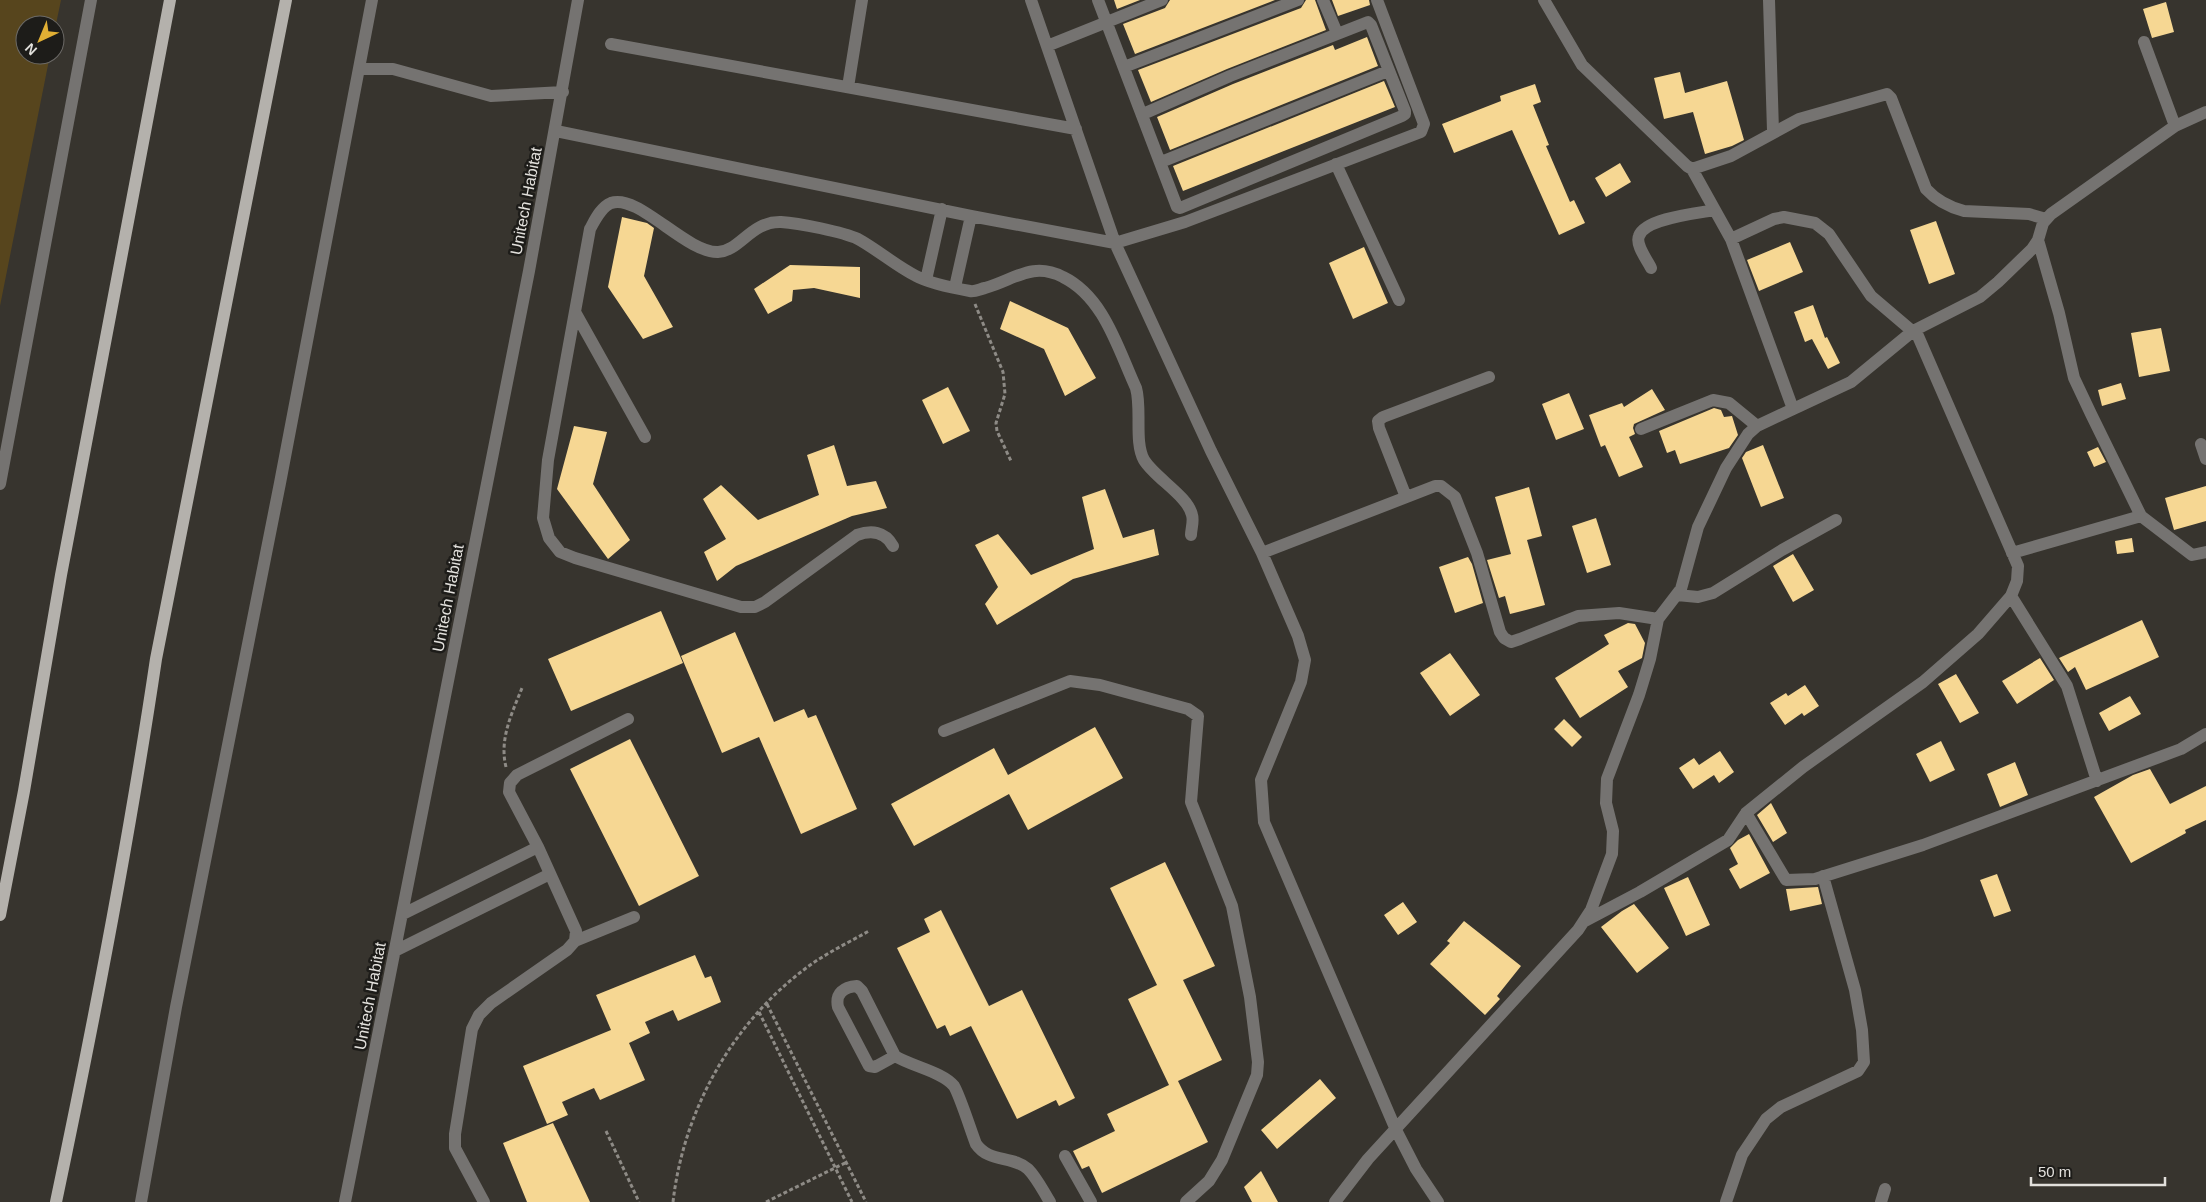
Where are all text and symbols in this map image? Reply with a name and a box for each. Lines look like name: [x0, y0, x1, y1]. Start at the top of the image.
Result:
north arrow: [15, 15, 65, 65]
text: N: [22, 40, 40, 59]
street label: Unitech Habitat: [507, 145, 545, 256]
street label: Unitech Habitat: [429, 542, 467, 653]
street label: Unitech Habitat: [351, 940, 389, 1051]
scale bar: [2031, 1154, 2165, 1186]
text: 50 m: [2038, 1163, 2071, 1180]

